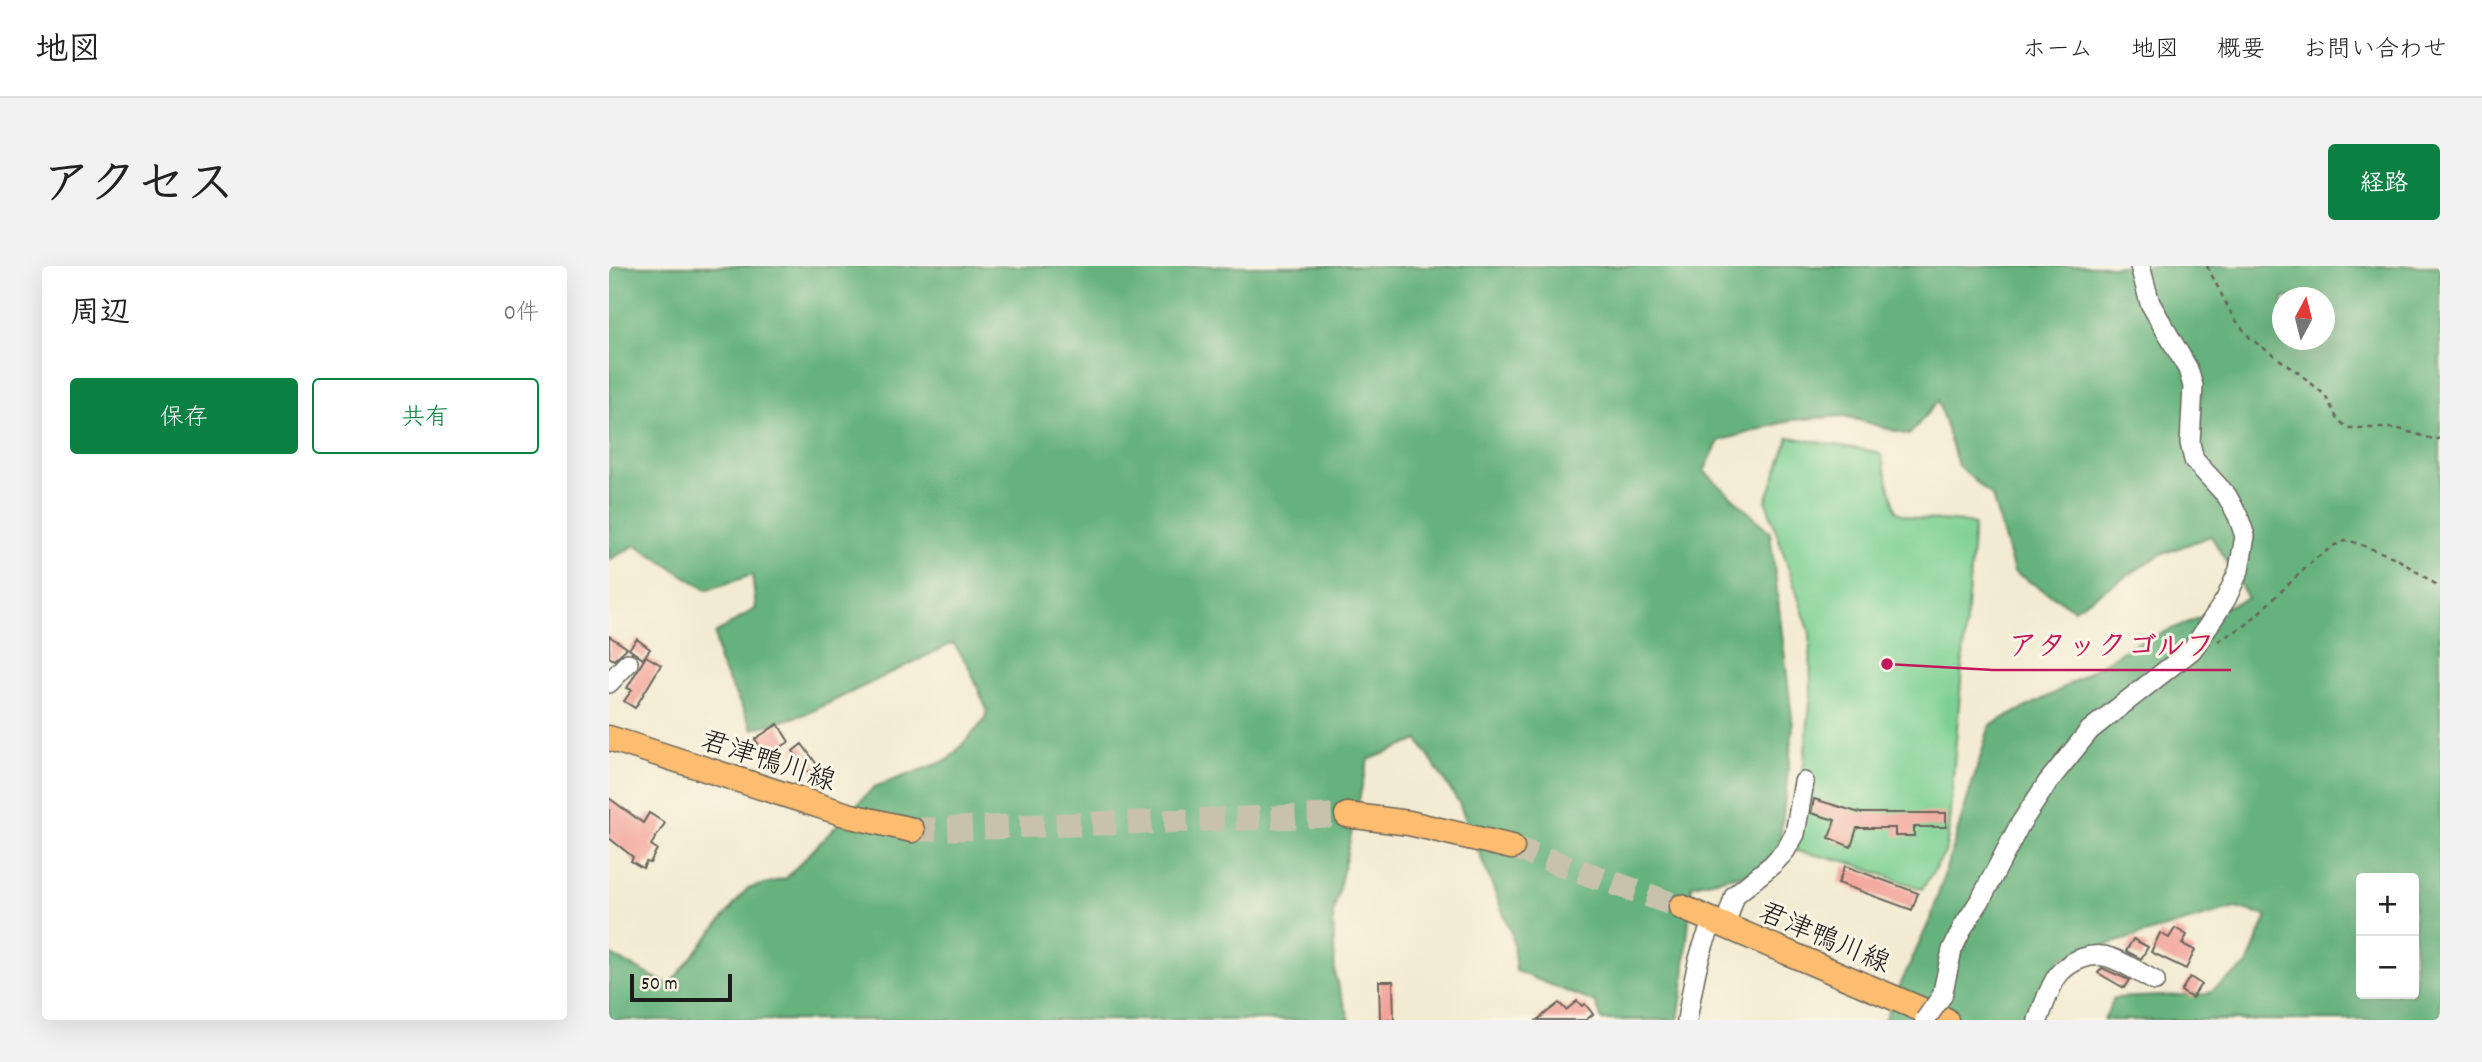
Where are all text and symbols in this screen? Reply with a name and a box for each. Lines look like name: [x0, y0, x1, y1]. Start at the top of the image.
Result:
text: 地図: [35, 29, 101, 76]
text: ホーム: [2022, 34, 2093, 68]
text: 地図: [2131, 34, 2179, 68]
text: 概要: [2217, 34, 2265, 68]
text: お問い合わせ: [2303, 34, 2447, 68]
button: 経路: [2328, 144, 2440, 220]
text: アクセス: [42, 153, 235, 223]
north arrow: [2272, 287, 2335, 350]
text: 周辺: [70, 294, 130, 337]
text: 0件: [503, 298, 539, 331]
button: 保存: [70, 378, 298, 454]
button: 共有: [312, 378, 539, 454]
callout: アタックゴルフ: [1993, 619, 2231, 670]
text: アタックゴルフ: [2008, 628, 2216, 671]
street label: 君津鴨川線: [695, 723, 840, 804]
map controls: [2356, 873, 2419, 999]
button: +: [2356, 873, 2419, 936]
street label: 君津鴨川線: [1751, 895, 1895, 986]
button: −: [2356, 936, 2419, 999]
scale bar: [630, 971, 731, 1003]
text: 50 m: [641, 972, 678, 999]

